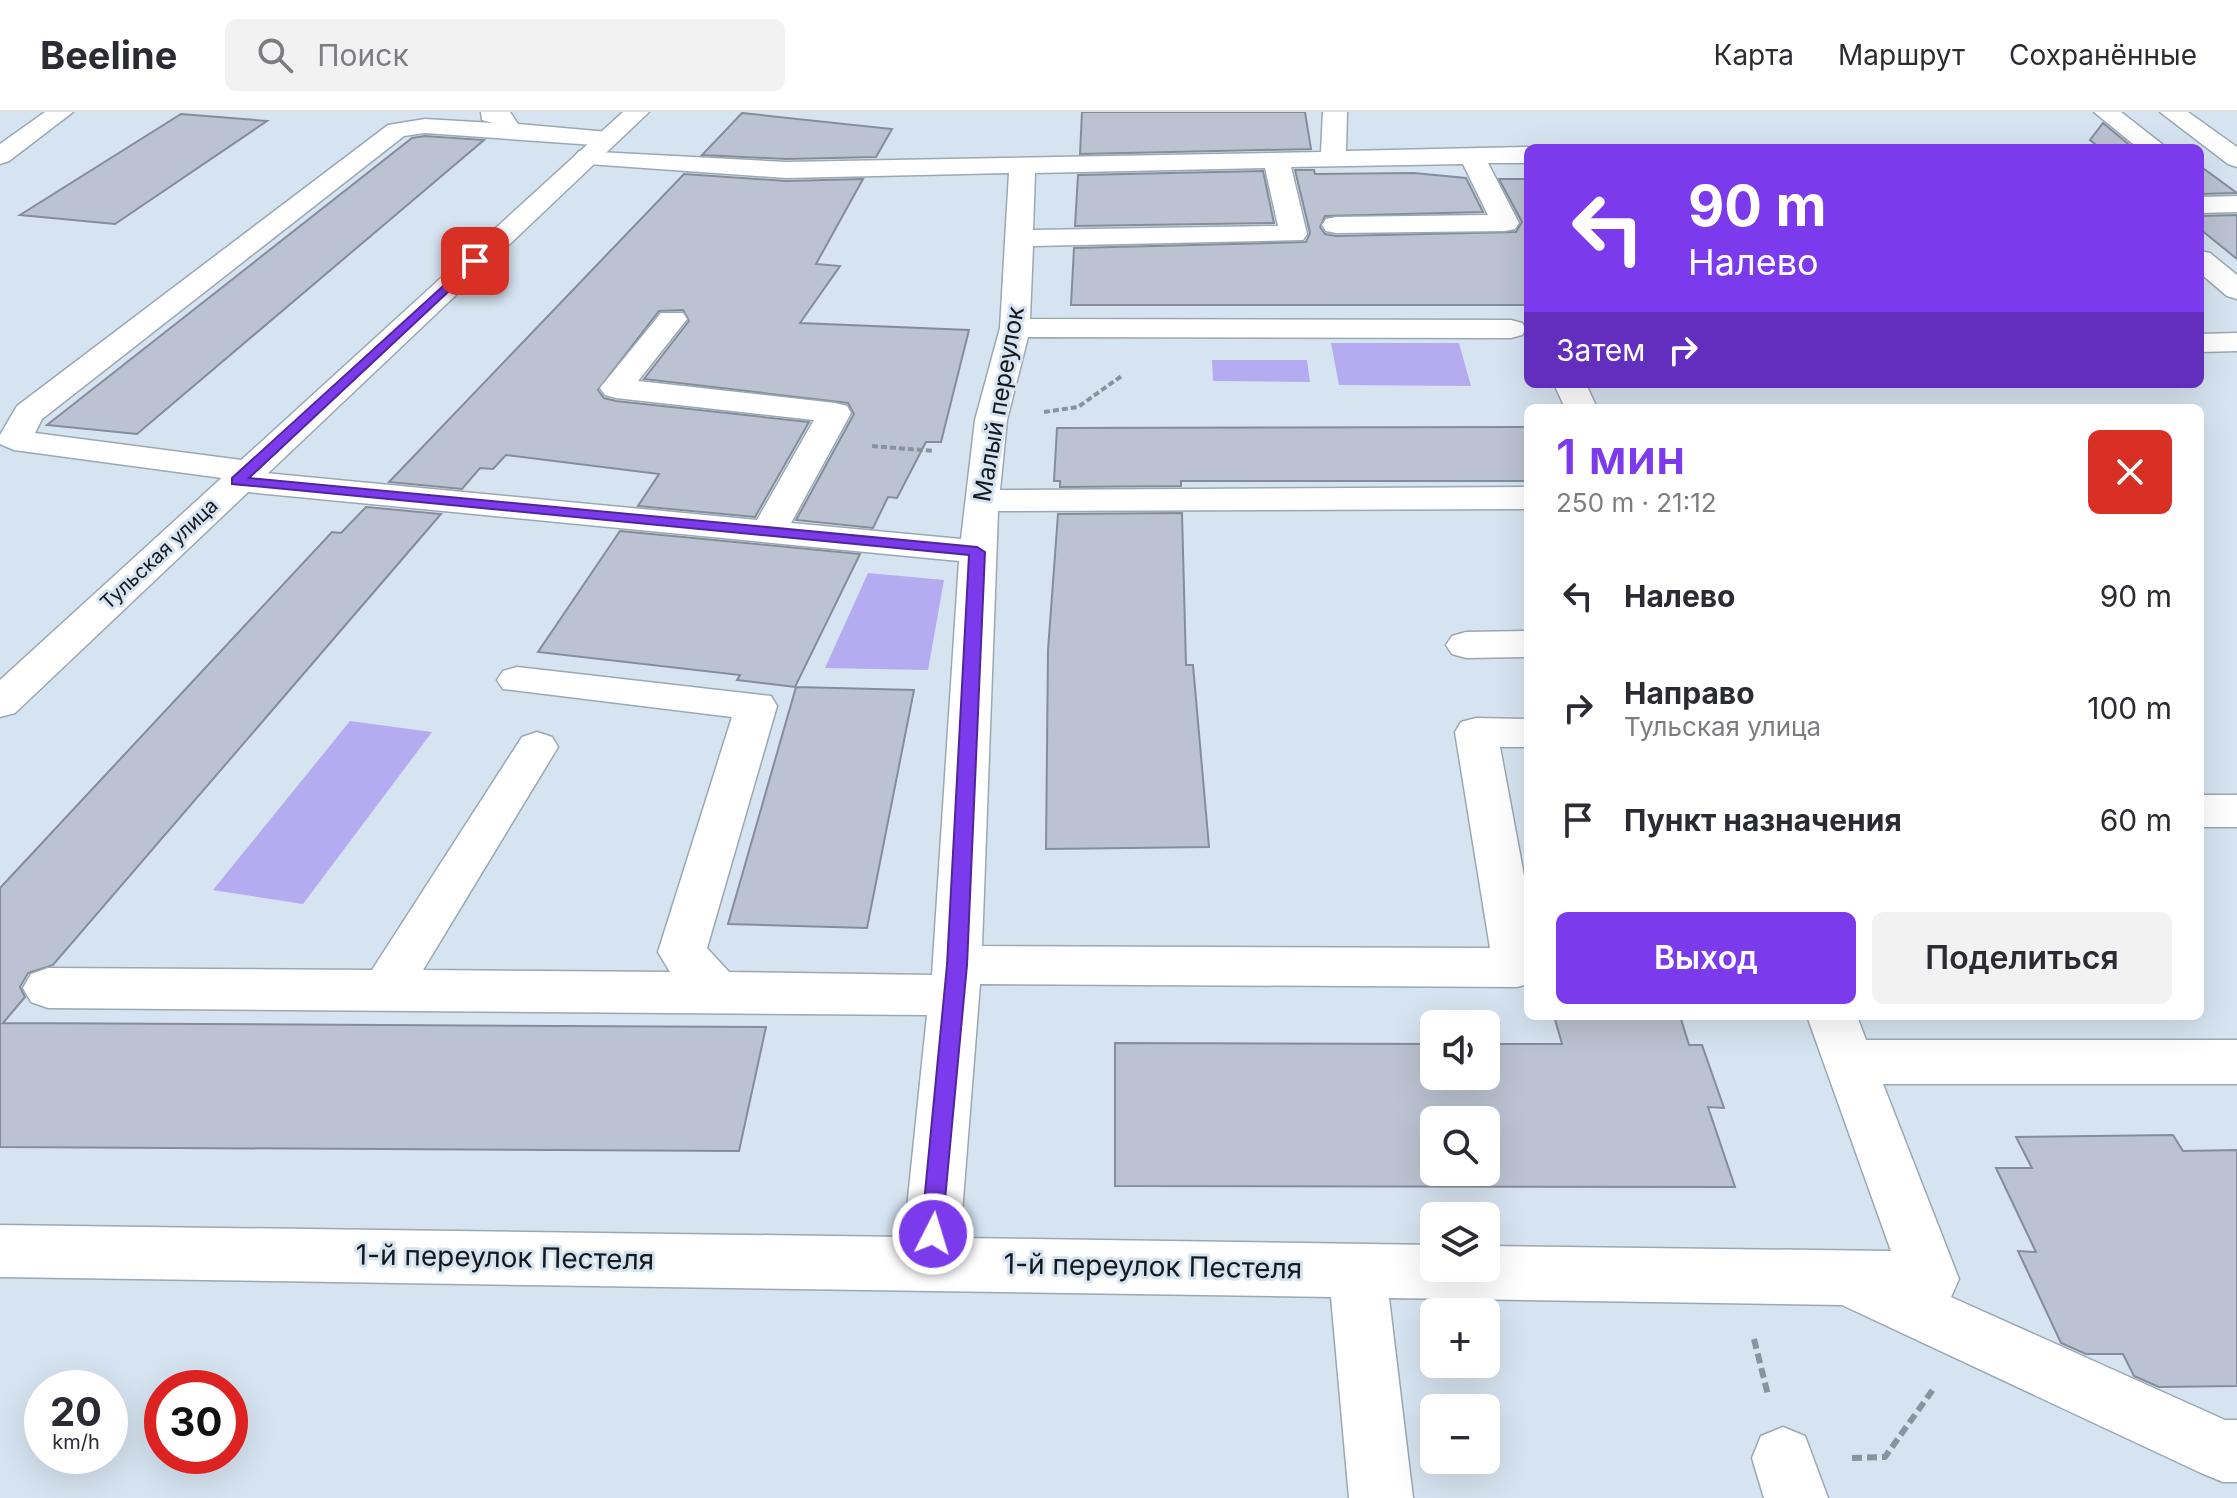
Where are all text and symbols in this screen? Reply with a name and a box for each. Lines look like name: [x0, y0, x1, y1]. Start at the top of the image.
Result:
search box: [225, 19, 785, 91]
text: Beeline: [40, 32, 177, 78]
icon: search: [253, 33, 297, 77]
text: Поиск: [317, 37, 409, 73]
text: Карта: [1714, 38, 1794, 72]
text: Маршрут: [1838, 38, 1965, 72]
text: Сохранённые: [2009, 38, 2197, 72]
text: 90 m: [1688, 172, 1827, 240]
icon: left: [1556, 176, 1660, 280]
pin: [441, 227, 509, 295]
icon: arrive: [453, 239, 497, 283]
text: Налево: [1688, 240, 1819, 284]
street label: Малый переулок: [967, 304, 1030, 504]
icon: right: [1661, 328, 1705, 372]
text: Затем: [1556, 332, 1645, 368]
text: 1 мин: [1556, 427, 1685, 486]
button: close: [2088, 430, 2172, 514]
text: 250 m · 21:12: [1556, 487, 1717, 518]
street label: Тульская улица: [95, 493, 223, 615]
icon: left: [1556, 574, 1600, 618]
text: Налево: [1624, 578, 1736, 614]
text: 90 m: [2100, 578, 2172, 614]
text: Направо: [1624, 675, 1755, 711]
icon: right: [1556, 686, 1600, 730]
text: 100 m: [2087, 690, 2172, 726]
text: Тульская улица: [1624, 711, 1821, 742]
icon: arrive: [1556, 798, 1600, 842]
text: Пункт назначения: [1624, 802, 1902, 838]
text: 60 m: [2100, 802, 2172, 838]
button: Выход: [1556, 912, 1856, 1004]
button: Поделиться: [1872, 912, 2172, 1004]
map controls: [1420, 1010, 1500, 1474]
button: sound: [1420, 1010, 1500, 1090]
button: search: [1420, 1106, 1500, 1186]
position arrow: [891, 1192, 975, 1276]
button: layers: [1420, 1202, 1500, 1282]
street label: 1-й переулок Пестеля: [355, 1237, 655, 1277]
street label: 1-й переулок Пестеля: [1003, 1246, 1303, 1286]
button: +: [1420, 1298, 1500, 1378]
speed limit sign: 30: [144, 1370, 248, 1474]
text: 20: [50, 1387, 102, 1436]
button: −: [1420, 1394, 1500, 1474]
text: km/h: [52, 1430, 100, 1454]

